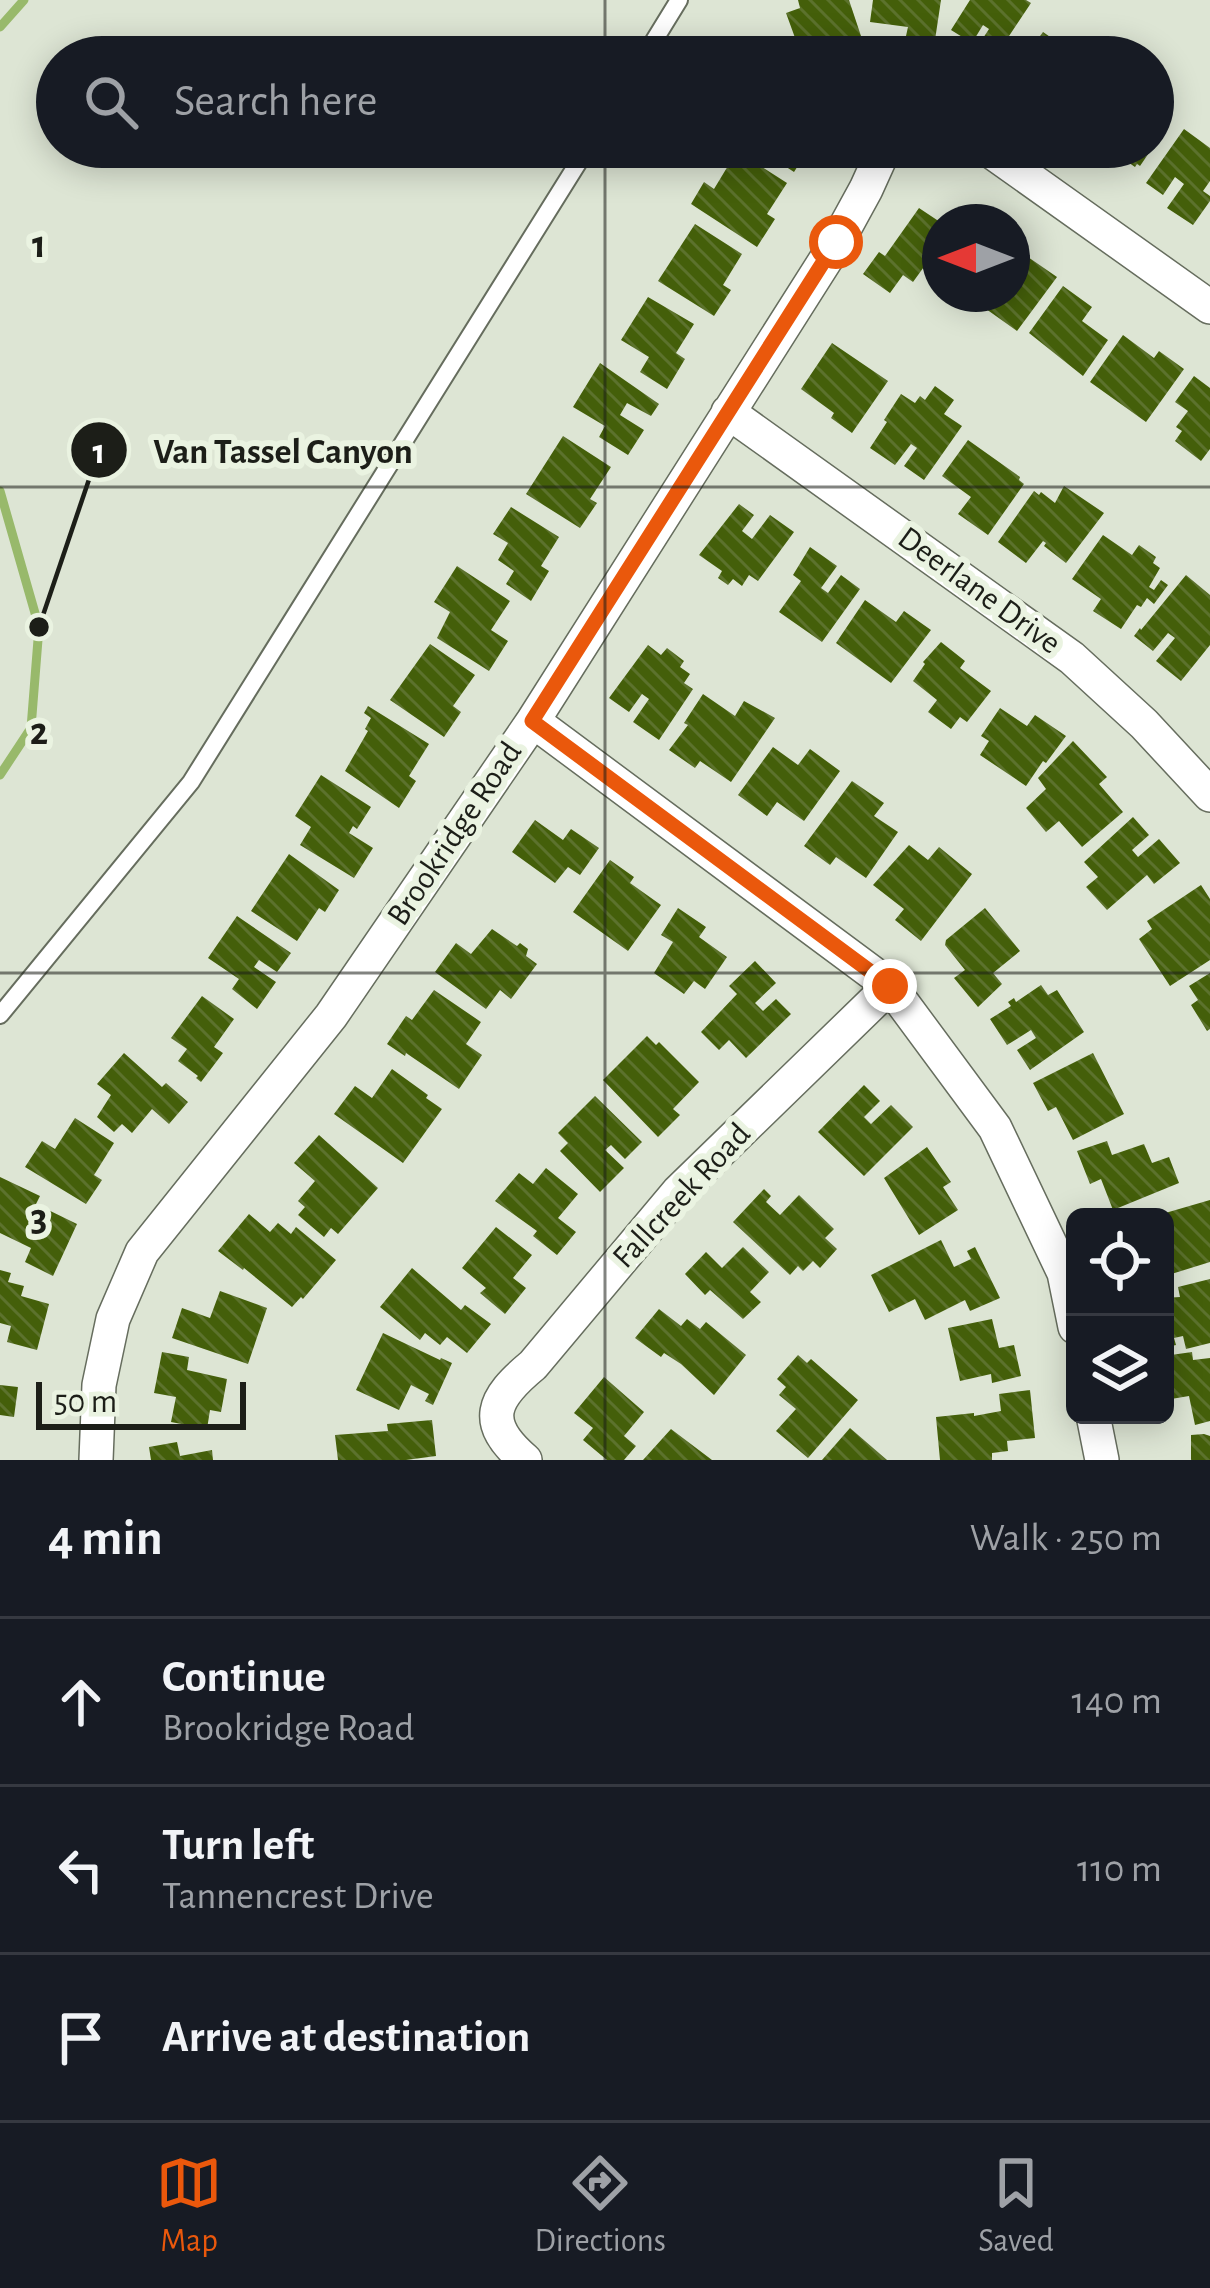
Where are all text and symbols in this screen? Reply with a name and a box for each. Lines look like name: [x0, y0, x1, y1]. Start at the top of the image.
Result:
search box: [36, 36, 1174, 168]
icon: search: [78, 69, 144, 135]
text: Search here: [174, 79, 377, 124]
north arrow: [922, 204, 1030, 312]
route start: [809, 215, 863, 269]
text: 1: [32, 226, 46, 265]
callout: Van Tassel Canyon: [69, 414, 437, 486]
text: 1: [93, 434, 105, 470]
text: Van Tassel Canyon: [153, 434, 413, 470]
street label: Deerlane Drive: [892, 521, 1066, 661]
text: 2: [30, 713, 48, 752]
street label: Brookridge Road: [382, 736, 528, 932]
route end: [863, 959, 917, 1013]
street label: Fallcreek Road: [607, 1117, 757, 1275]
text: 3: [31, 1199, 47, 1238]
map controls: [1066, 1208, 1174, 1424]
button: locate: [1066, 1208, 1174, 1316]
button: layers: [1066, 1316, 1174, 1424]
scale bar: [36, 1376, 246, 1429]
text: 50 m: [54, 1386, 117, 1419]
text: 4 min: [48, 1513, 163, 1564]
text: Walk · 250 m: [970, 1519, 1162, 1558]
text: Continue: [162, 1655, 326, 1700]
icon: ahead: [48, 1669, 114, 1735]
text: 140 m: [1072, 1682, 1162, 1721]
text: Brookridge Road: [162, 1709, 414, 1748]
text: Turn left: [162, 1823, 314, 1868]
icon: left: [48, 1837, 114, 1903]
text: 110 m: [1077, 1850, 1162, 1889]
text: Tannencrest Drive: [162, 1877, 434, 1916]
icon: arrive: [48, 2005, 114, 2071]
text: Arrive at destination: [162, 2015, 530, 2060]
tab: Map: [156, 2150, 222, 2262]
tab: Directions: [534, 2150, 666, 2262]
tab: Saved: [978, 2150, 1054, 2262]

